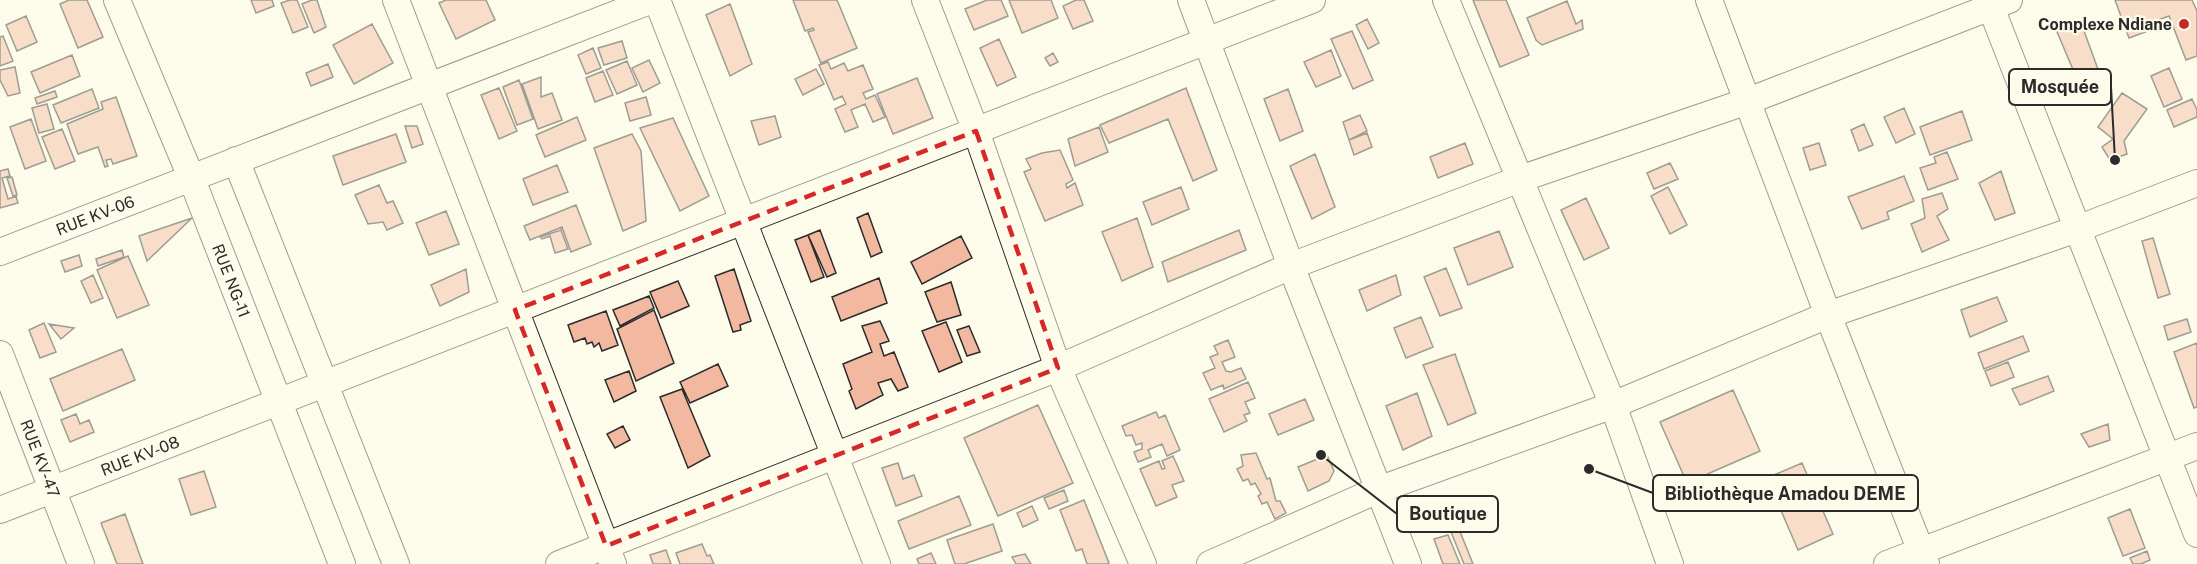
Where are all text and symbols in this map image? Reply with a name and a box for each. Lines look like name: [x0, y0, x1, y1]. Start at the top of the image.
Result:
place label: Complexe Ndiane: [2038, 15, 2172, 34]
marker: Complexe Ndiane: [2177, 17, 2191, 31]
callout: Mosquée: [2009, 69, 2111, 105]
text: Mosquée: [2021, 76, 2099, 97]
street label: RUE KV-06: [53, 192, 137, 239]
street label: RUE NG-11: [208, 241, 254, 320]
street label: RUE KV-47: [16, 417, 64, 501]
street label: RUE KV-08: [98, 432, 182, 480]
callout: Bibliothèque Amadou DEME: [1653, 475, 1918, 511]
text: Bibliothèque Amadou DEME: [1664, 483, 1906, 504]
callout: Boutique: [1397, 496, 1498, 532]
text: Boutique: [1409, 503, 1487, 524]

